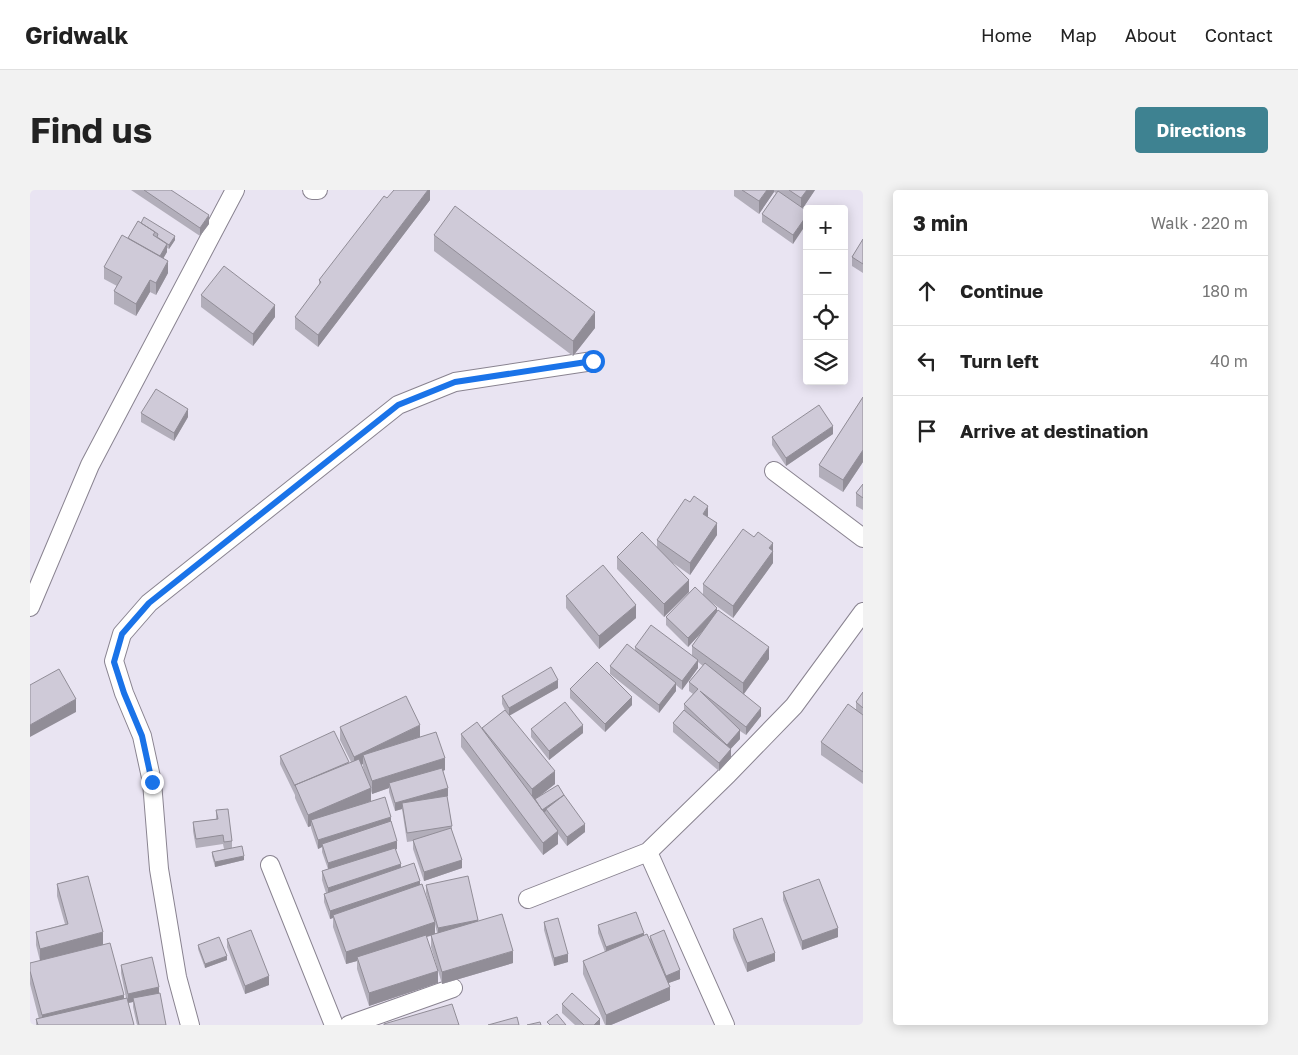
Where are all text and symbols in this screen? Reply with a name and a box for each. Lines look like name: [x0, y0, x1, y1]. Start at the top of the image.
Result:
text: Gridwalk: [25, 20, 129, 49]
text: Home: [981, 24, 1032, 46]
text: Map: [1060, 24, 1097, 46]
text: About: [1125, 24, 1177, 46]
text: Contact: [1205, 24, 1273, 46]
button: Directions: [1135, 107, 1268, 153]
text: Find us: [30, 109, 152, 151]
map controls: [803, 205, 848, 385]
button: +: [803, 205, 848, 250]
text: 3 min: [913, 210, 968, 236]
text: Walk · 220 m: [1151, 213, 1248, 233]
button: −: [803, 250, 848, 295]
icon: ahead: [913, 277, 941, 305]
text: Continue: [960, 279, 1043, 302]
text: 180 m: [1202, 281, 1248, 301]
button: locate: [803, 295, 848, 340]
button: layers: [803, 340, 848, 385]
icon: left: [913, 347, 941, 375]
text: Turn left: [960, 349, 1039, 372]
route start: [582, 350, 605, 373]
text: 40 m: [1210, 351, 1248, 371]
icon: arrive: [913, 417, 941, 445]
text: Arrive at destination: [960, 419, 1148, 442]
route end: [141, 771, 164, 794]

